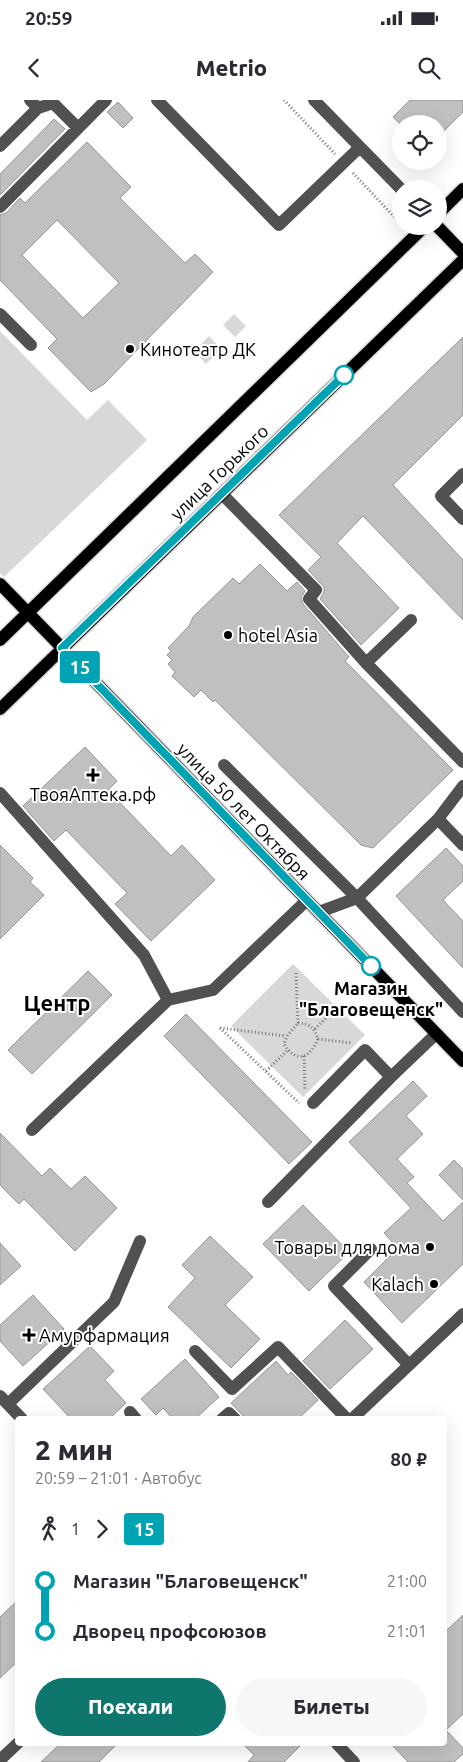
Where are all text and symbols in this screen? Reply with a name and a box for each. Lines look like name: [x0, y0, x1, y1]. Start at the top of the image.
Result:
text: 20:59: [25, 7, 73, 29]
icon: back: [20, 54, 48, 82]
icon: search: [415, 54, 443, 82]
text: Metrio: [196, 55, 267, 80]
map controls: [392, 115, 447, 235]
button: locate: [392, 115, 447, 170]
button: layers: [392, 180, 447, 235]
place label: Кинотеатр ДК: [140, 339, 256, 359]
marker: Кинотеатр ДК: [124, 343, 136, 355]
unlabelled marker: [334, 365, 354, 385]
street label: улица Горького: [166, 420, 272, 524]
place label: hotel Asia: [238, 625, 318, 645]
marker: hotel Asia: [222, 629, 234, 641]
line badge: 15: [58, 651, 102, 683]
text: 15: [70, 657, 90, 677]
street label: улица 50 лет Октября: [174, 739, 314, 883]
marker: ТвояАптека.рф: [87, 769, 99, 781]
place label: ТвояАптека.рф: [30, 784, 156, 804]
marker: Магазин "Благовещенск": [361, 956, 381, 976]
place label: Магазин "Благовещенск": [299, 978, 443, 1019]
district label: Центр: [24, 990, 90, 1015]
place label: Товары для дома: [274, 1237, 420, 1257]
marker: Товары для дома: [424, 1241, 436, 1253]
place label: Kalach: [371, 1274, 424, 1294]
marker: Kalach: [428, 1278, 440, 1290]
place label: Амурфармация: [39, 1325, 170, 1345]
marker: Амурфармация: [23, 1329, 35, 1341]
text: 2 мин: [35, 1434, 113, 1465]
text: 80 ₽: [390, 1448, 427, 1470]
text: 20:59 – 21:01 · Автобус: [35, 1469, 202, 1487]
icon: walk: [35, 1515, 63, 1543]
icon: forward: [88, 1515, 116, 1543]
text: 15: [134, 1519, 154, 1539]
text: 1: [71, 1520, 80, 1538]
text: Магазин "Благовещенск": [73, 1570, 308, 1592]
text: 21:00: [387, 1572, 427, 1590]
text: Дворец профсоюзов: [73, 1620, 267, 1642]
text: 21:01: [387, 1622, 427, 1640]
button: Поехали: [35, 1678, 226, 1736]
button: Билеты: [236, 1678, 427, 1736]

